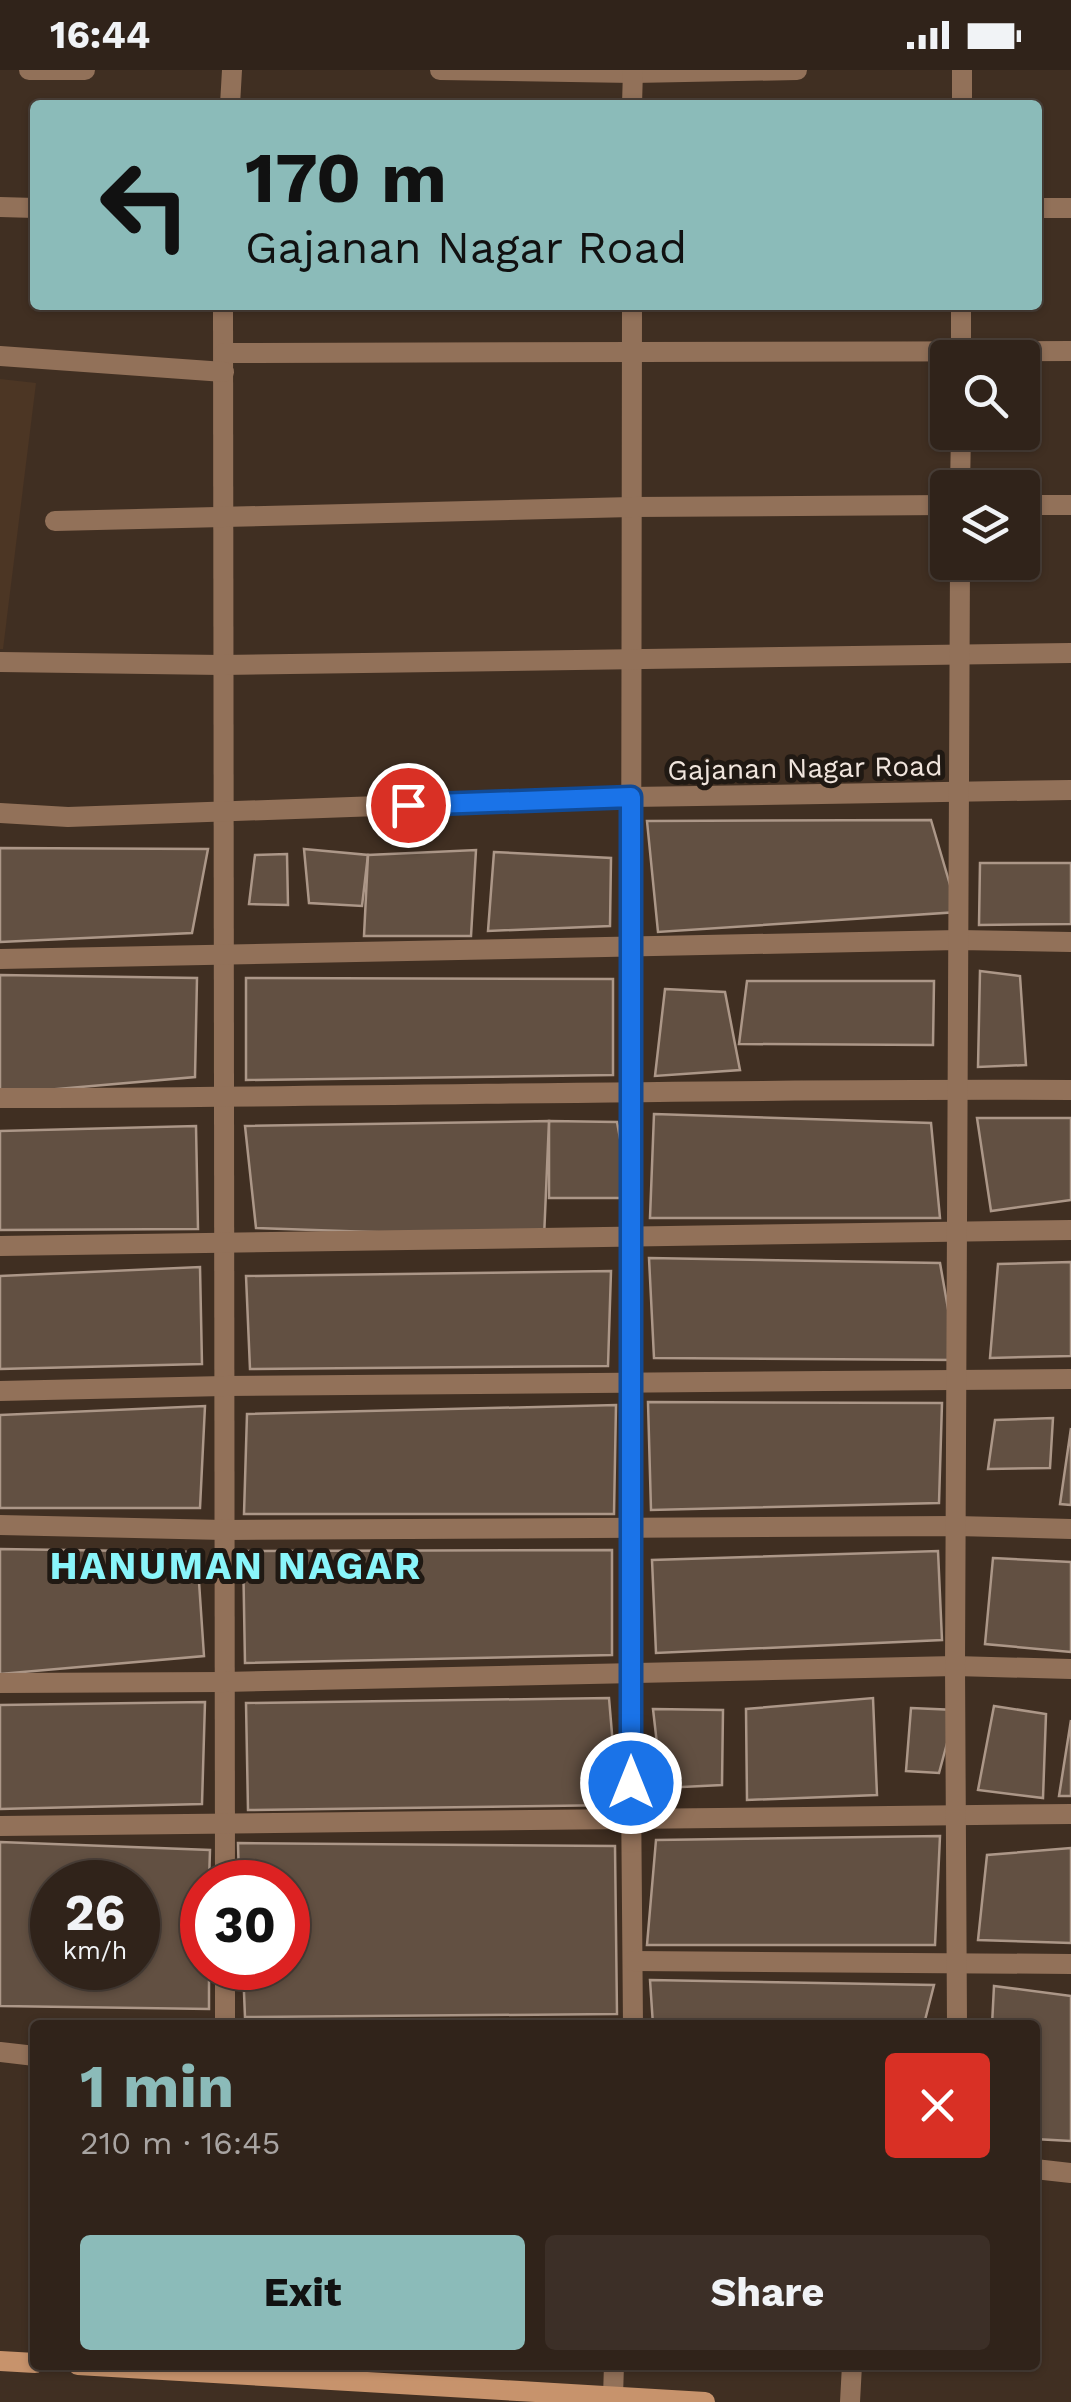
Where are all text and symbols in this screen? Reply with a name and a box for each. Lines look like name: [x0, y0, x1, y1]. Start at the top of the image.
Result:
text: 16:44: [50, 13, 150, 57]
text: 170 m: [245, 137, 447, 219]
icon: left: [80, 140, 210, 270]
text: Gajanan Nagar Road: [245, 221, 687, 274]
map controls: [930, 340, 1040, 580]
button: search: [930, 340, 1040, 450]
button: layers: [930, 470, 1040, 580]
street label: Gajanan Nagar Road: [667, 749, 943, 787]
pin: [366, 763, 451, 848]
icon: arrive: [381, 778, 436, 833]
district label: HANUMAN NAGAR: [49, 1544, 423, 1588]
position arrow: [579, 1731, 683, 1835]
speed limit sign: 30: [180, 1860, 310, 1990]
text: 26: [65, 1883, 125, 1942]
text: km/h: [63, 1936, 127, 1965]
text: 1 min: [80, 2051, 234, 2122]
button: close: [885, 2053, 990, 2158]
text: 210 m · 16:45: [80, 2124, 280, 2162]
button: Exit: [80, 2235, 525, 2350]
button: Share: [545, 2235, 990, 2350]

